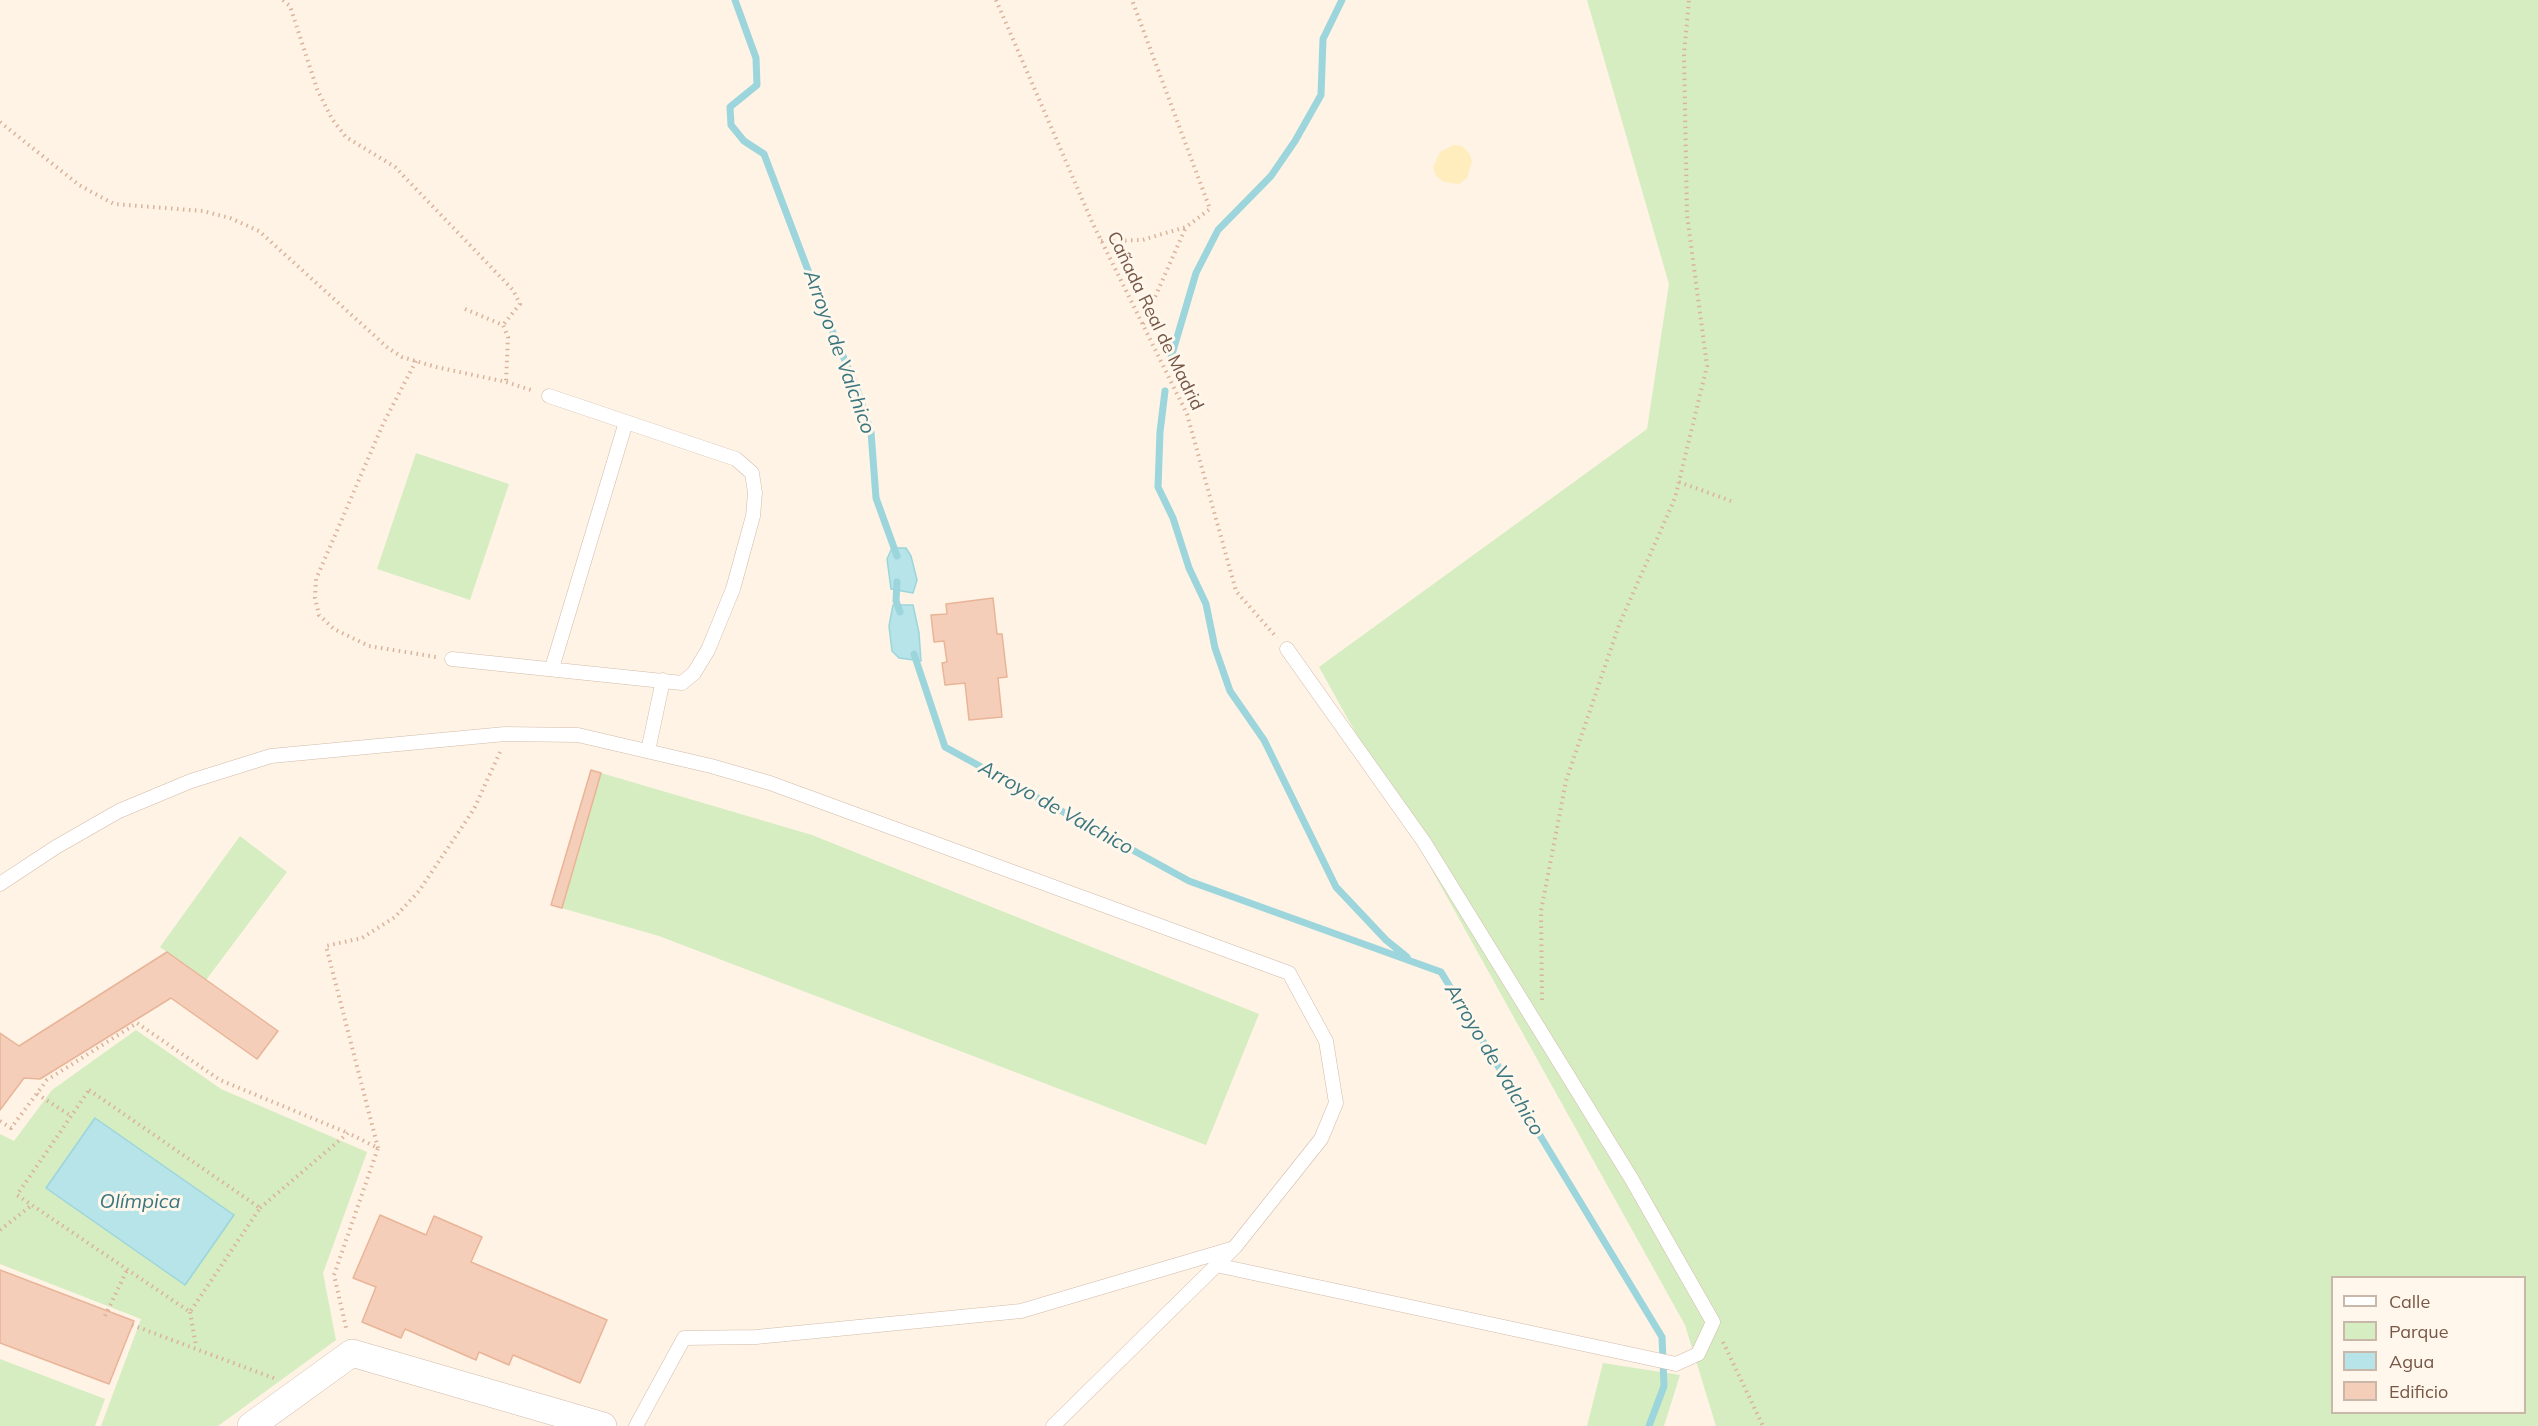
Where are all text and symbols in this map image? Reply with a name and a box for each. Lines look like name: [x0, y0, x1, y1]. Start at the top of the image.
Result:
street label: Cañada Real de Madrid: [1102, 228, 1208, 414]
water label: Arroyo de Valchico: [798, 267, 880, 437]
water label: Arroyo de Valchico: [975, 756, 1137, 860]
water label: Arroyo de Valchico: [1439, 980, 1549, 1140]
water label: Olímpica: [99, 1190, 181, 1214]
legend: [2331, 1276, 2526, 1414]
text: Calle: [2389, 1290, 2430, 1313]
text: Parque: [2389, 1320, 2448, 1343]
text: Agua: [2389, 1350, 2434, 1373]
text: Edificio: [2389, 1380, 2448, 1403]

